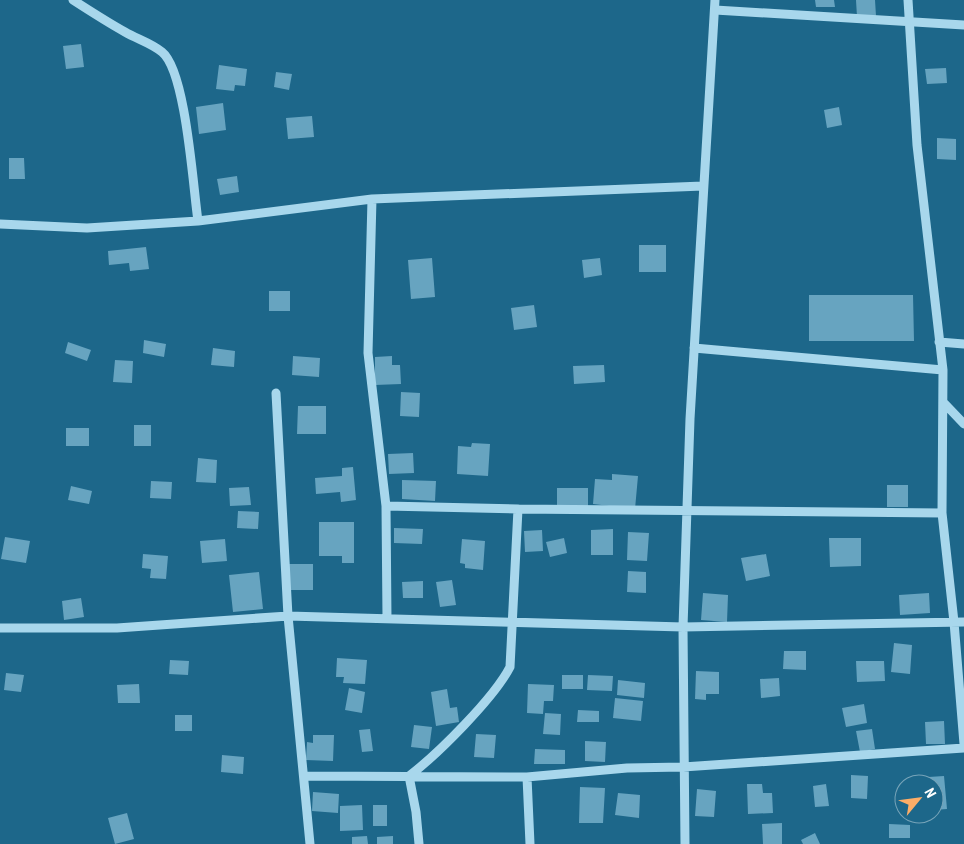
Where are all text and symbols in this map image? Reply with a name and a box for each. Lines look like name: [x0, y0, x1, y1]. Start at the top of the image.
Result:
north arrow: [894, 774, 944, 824]
text: N: [921, 785, 939, 800]

